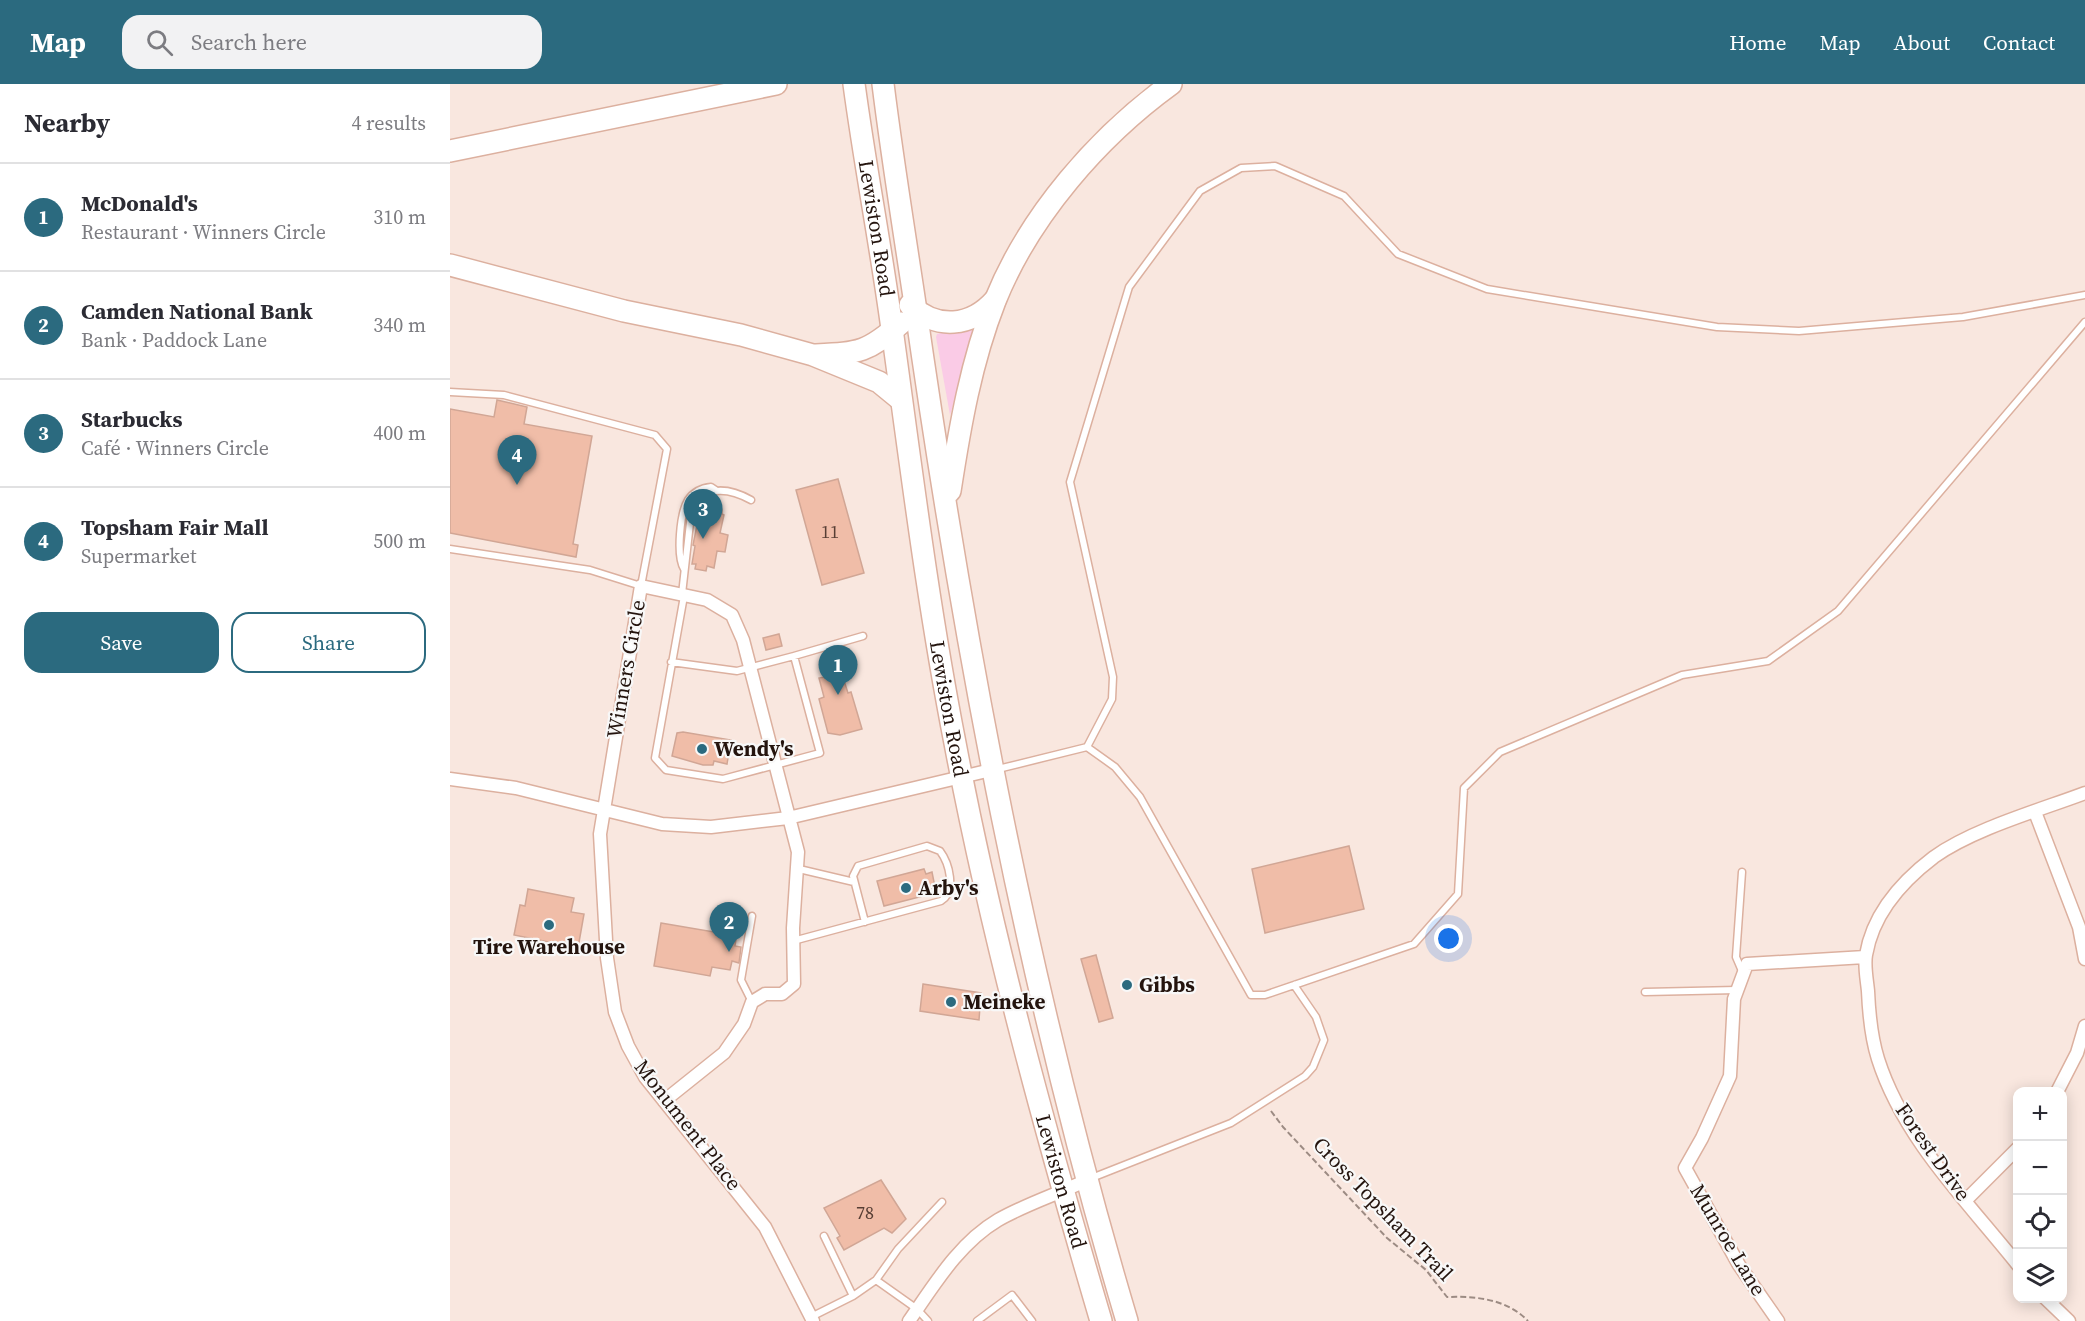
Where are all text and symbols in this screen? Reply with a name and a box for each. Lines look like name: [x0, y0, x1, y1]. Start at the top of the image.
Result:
search box: [122, 15, 542, 69]
text: Map: [30, 23, 86, 61]
icon: search: [143, 26, 176, 59]
text: Search here: [191, 27, 307, 57]
text: Home: [1729, 28, 1787, 57]
text: Map: [1820, 28, 1861, 57]
text: About: [1894, 28, 1950, 57]
text: Contact: [1983, 28, 2055, 57]
text: Nearby: [24, 105, 110, 141]
text: 4 results: [351, 109, 426, 137]
street label: Lewiston Road: [852, 158, 902, 299]
text: McDonald's: [81, 188, 198, 218]
text: 1: [38, 203, 49, 231]
text: 310 m: [373, 203, 426, 231]
text: Restaurant · Winners Circle: [81, 218, 326, 246]
text: Camden National Bank: [81, 296, 313, 326]
text: 2: [38, 311, 49, 339]
text: 340 m: [373, 311, 426, 339]
text: Bank · Paddock Lane: [81, 326, 267, 354]
text: Starbucks: [81, 404, 182, 434]
text: 3: [38, 419, 49, 447]
text: 400 m: [373, 419, 426, 447]
text: Café · Winners Circle: [81, 434, 269, 462]
pin: 4: [498, 436, 536, 485]
pin: 3: [684, 490, 722, 539]
text: Topsham Fair Mall: [81, 512, 269, 542]
house number: 11: [821, 519, 839, 544]
text: 4: [38, 527, 49, 555]
text: 500 m: [373, 527, 426, 555]
text: Supermarket: [81, 542, 196, 570]
street label: Winners Circle: [599, 597, 652, 740]
button: Save: [24, 612, 219, 673]
button: Share: [231, 612, 426, 673]
street label: Lewiston Road: [923, 638, 976, 779]
pin: 1: [818, 646, 858, 695]
place label: Wendy's: [714, 734, 794, 763]
marker: Wendy's: [695, 742, 709, 756]
place label: Arby's: [918, 873, 979, 902]
marker: Arby's: [899, 881, 913, 895]
pin: 2: [710, 902, 748, 952]
marker: Tire Warehouse: [542, 918, 556, 932]
your location: [1434, 924, 1463, 953]
place label: Tire Warehouse: [473, 932, 625, 961]
place label: Gibbs: [1139, 970, 1195, 999]
marker: Gibbs: [1120, 978, 1134, 992]
place label: Meineke: [963, 987, 1045, 1016]
marker: Meineke: [944, 995, 958, 1009]
street label: Monument Place: [628, 1053, 749, 1196]
map controls: [2013, 1087, 2067, 1303]
button: +: [2013, 1087, 2067, 1141]
street label: Forest Drive: [1889, 1097, 1978, 1207]
street label: Lewiston Road: [1029, 1111, 1094, 1252]
street label: Cross Topsham Trail: [1307, 1130, 1460, 1287]
button: −: [2013, 1141, 2067, 1195]
street label: Munroe Lane: [1684, 1178, 1773, 1301]
button: locate: [2013, 1195, 2067, 1249]
house number: 78: [856, 1200, 874, 1225]
button: layers: [2013, 1249, 2067, 1303]

